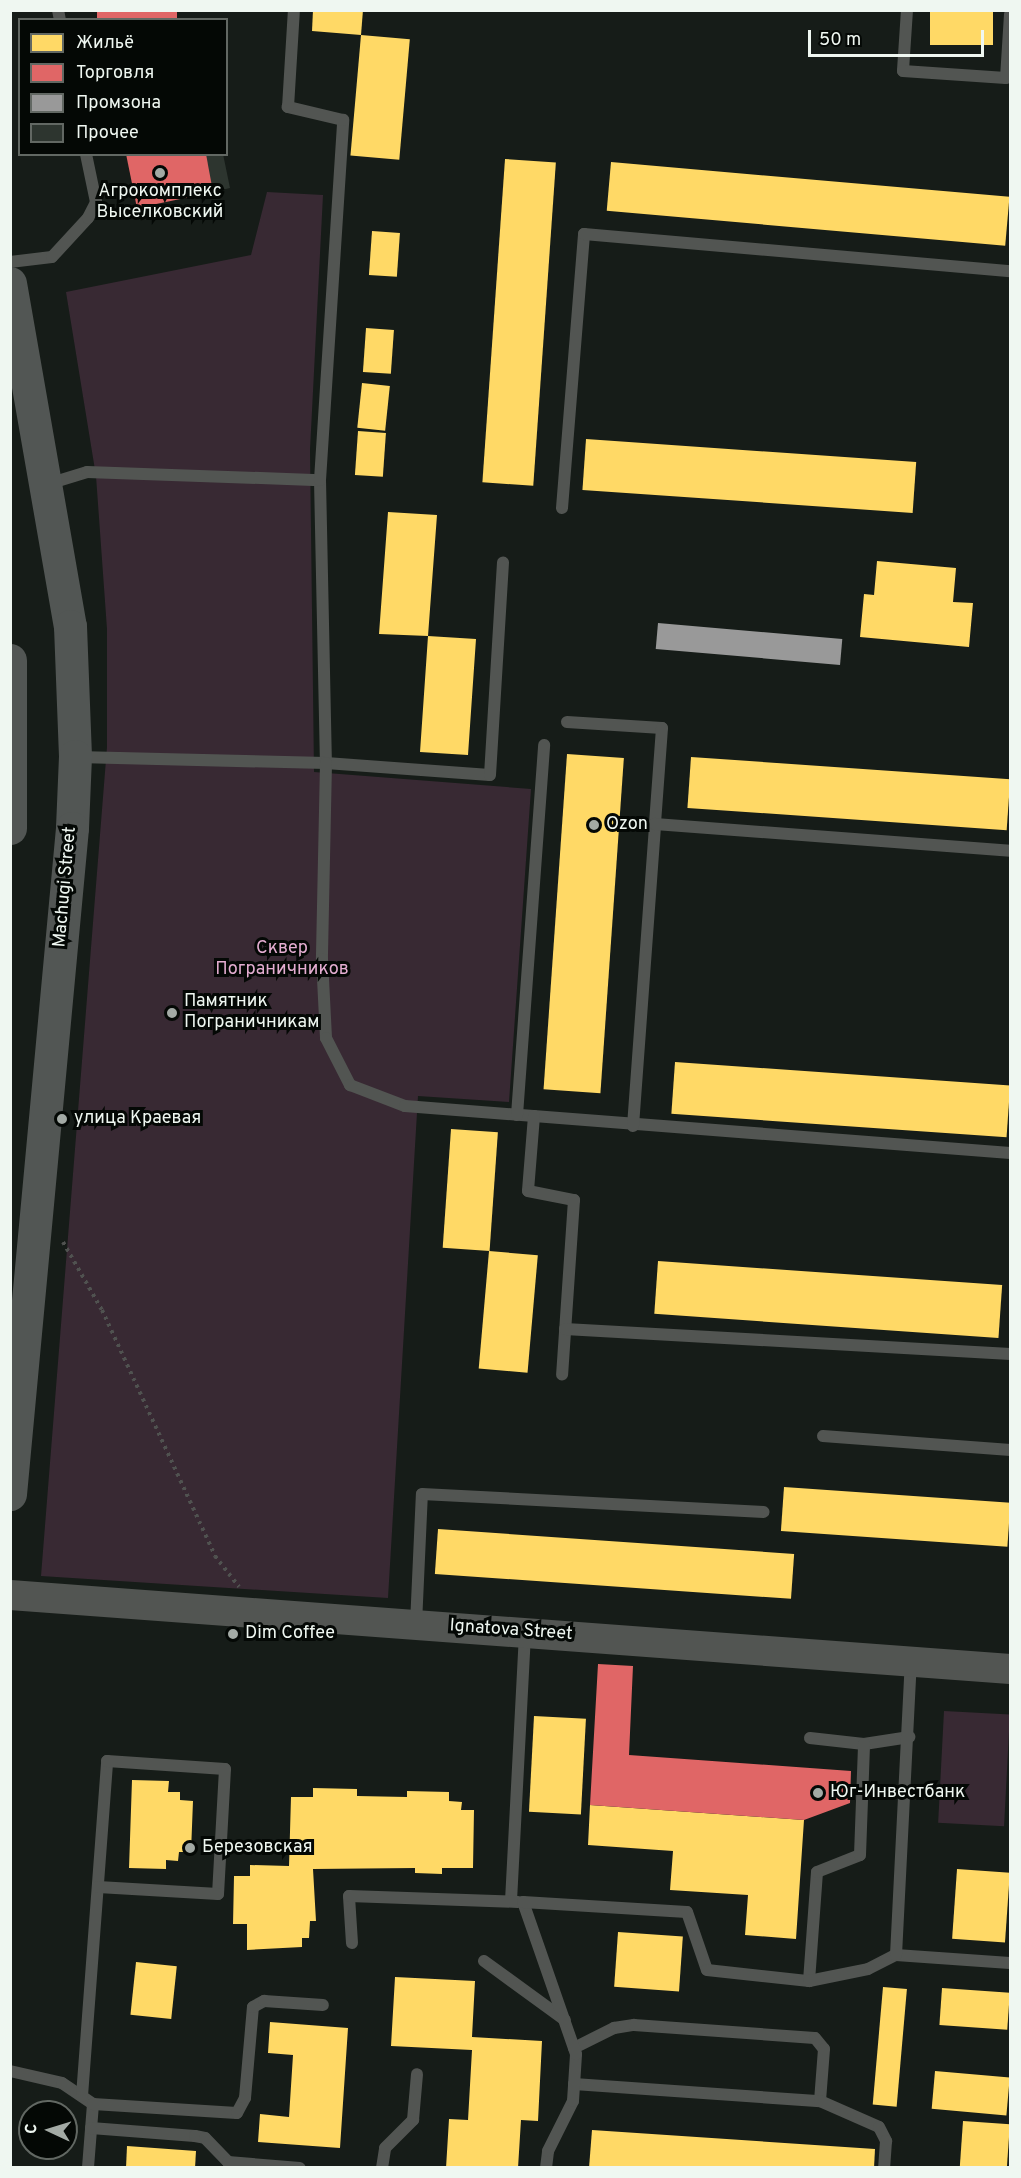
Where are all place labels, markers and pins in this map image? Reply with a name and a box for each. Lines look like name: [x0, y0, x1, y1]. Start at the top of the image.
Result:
marker: Агрокомплекс Выселковский: [153, 166, 167, 180]
place label: Агрокомплекс Выселковский: [97, 182, 223, 224]
place label: Ozon: [606, 814, 648, 836]
marker: Ozon: [587, 818, 601, 832]
place label: Памятник Пограничникам: [184, 992, 319, 1034]
marker: Памятник Пограничникам: [165, 1006, 179, 1020]
place label: улица Краевая: [74, 1108, 201, 1130]
marker: улица Краевая: [55, 1112, 69, 1126]
place label: Dim Coffee: [245, 1623, 335, 1645]
marker: Dim Coffee: [226, 1627, 240, 1641]
place label: Юг-Инвестбанк: [830, 1782, 965, 1804]
marker: Юг-Инвестбанк: [811, 1786, 825, 1800]
place label: Березовская: [202, 1837, 313, 1859]
marker: Березовская: [183, 1841, 197, 1855]

